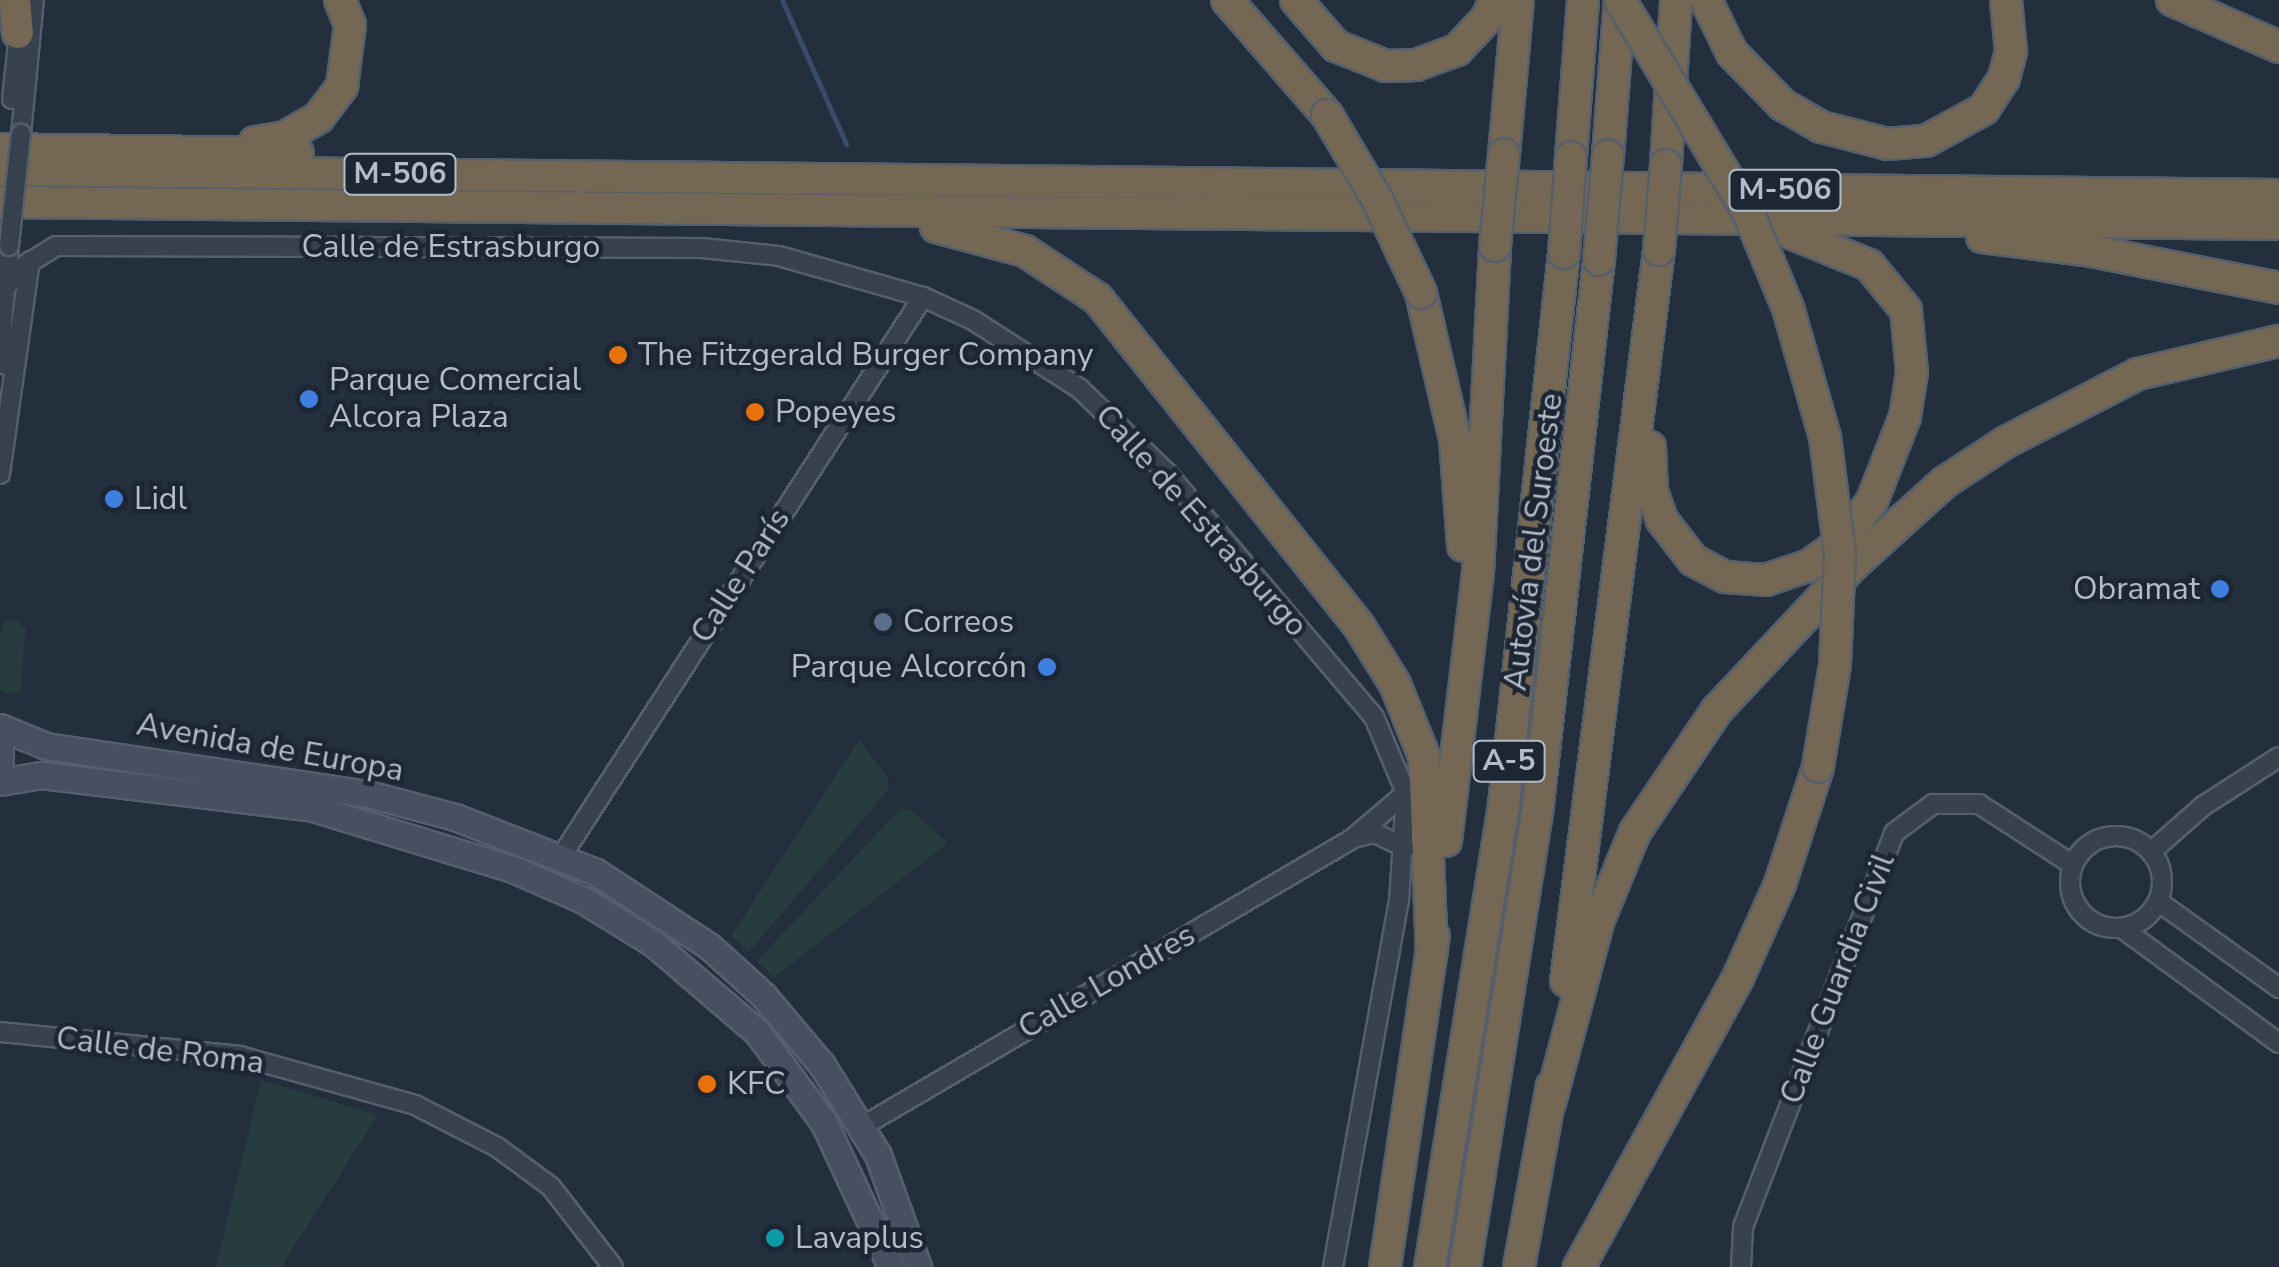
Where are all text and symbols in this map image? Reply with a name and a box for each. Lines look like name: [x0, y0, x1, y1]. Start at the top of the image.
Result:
road number: M-506: [342, 149, 458, 199]
road number: M-506: [1728, 165, 1842, 215]
street label: Calle de Estrasburgo: [302, 228, 600, 266]
place label: The Fitzgerald Burger Company: [638, 336, 1094, 374]
marker: The Fitzgerald Burger Company: [607, 344, 629, 366]
place label: Parque Comercial Alcora Plaza: [329, 362, 581, 437]
marker: Parque Comercial Alcora Plaza: [298, 388, 320, 410]
street label: Autovía del Suroeste: [1497, 391, 1571, 693]
place label: Popeyes: [775, 393, 896, 431]
street label: Calle de Estrasburgo: [1087, 397, 1315, 645]
marker: Popeyes: [744, 401, 766, 423]
place label: Lidl: [134, 480, 187, 518]
marker: Lidl: [103, 488, 125, 510]
street label: Calle París: [683, 502, 799, 650]
place label: Obramat: [2073, 570, 2200, 608]
marker: Obramat: [2209, 578, 2231, 600]
place label: Correos: [903, 603, 1014, 641]
marker: Correos: [872, 611, 894, 633]
place label: Parque Alcorcón: [791, 648, 1027, 686]
marker: Parque Alcorcón: [1036, 656, 1058, 678]
street label: Avenida de Europa: [134, 706, 406, 790]
road number: A-5: [1472, 736, 1546, 786]
street label: Calle Guardia Civil: [1773, 848, 1903, 1110]
street label: Calle Londres: [1012, 916, 1202, 1048]
street label: Calle de Roma: [54, 1019, 266, 1083]
place label: KFC: [727, 1065, 786, 1103]
marker: KFC: [696, 1073, 718, 1095]
place label: Lavaplus: [795, 1219, 924, 1257]
marker: Lavaplus: [764, 1227, 786, 1249]

